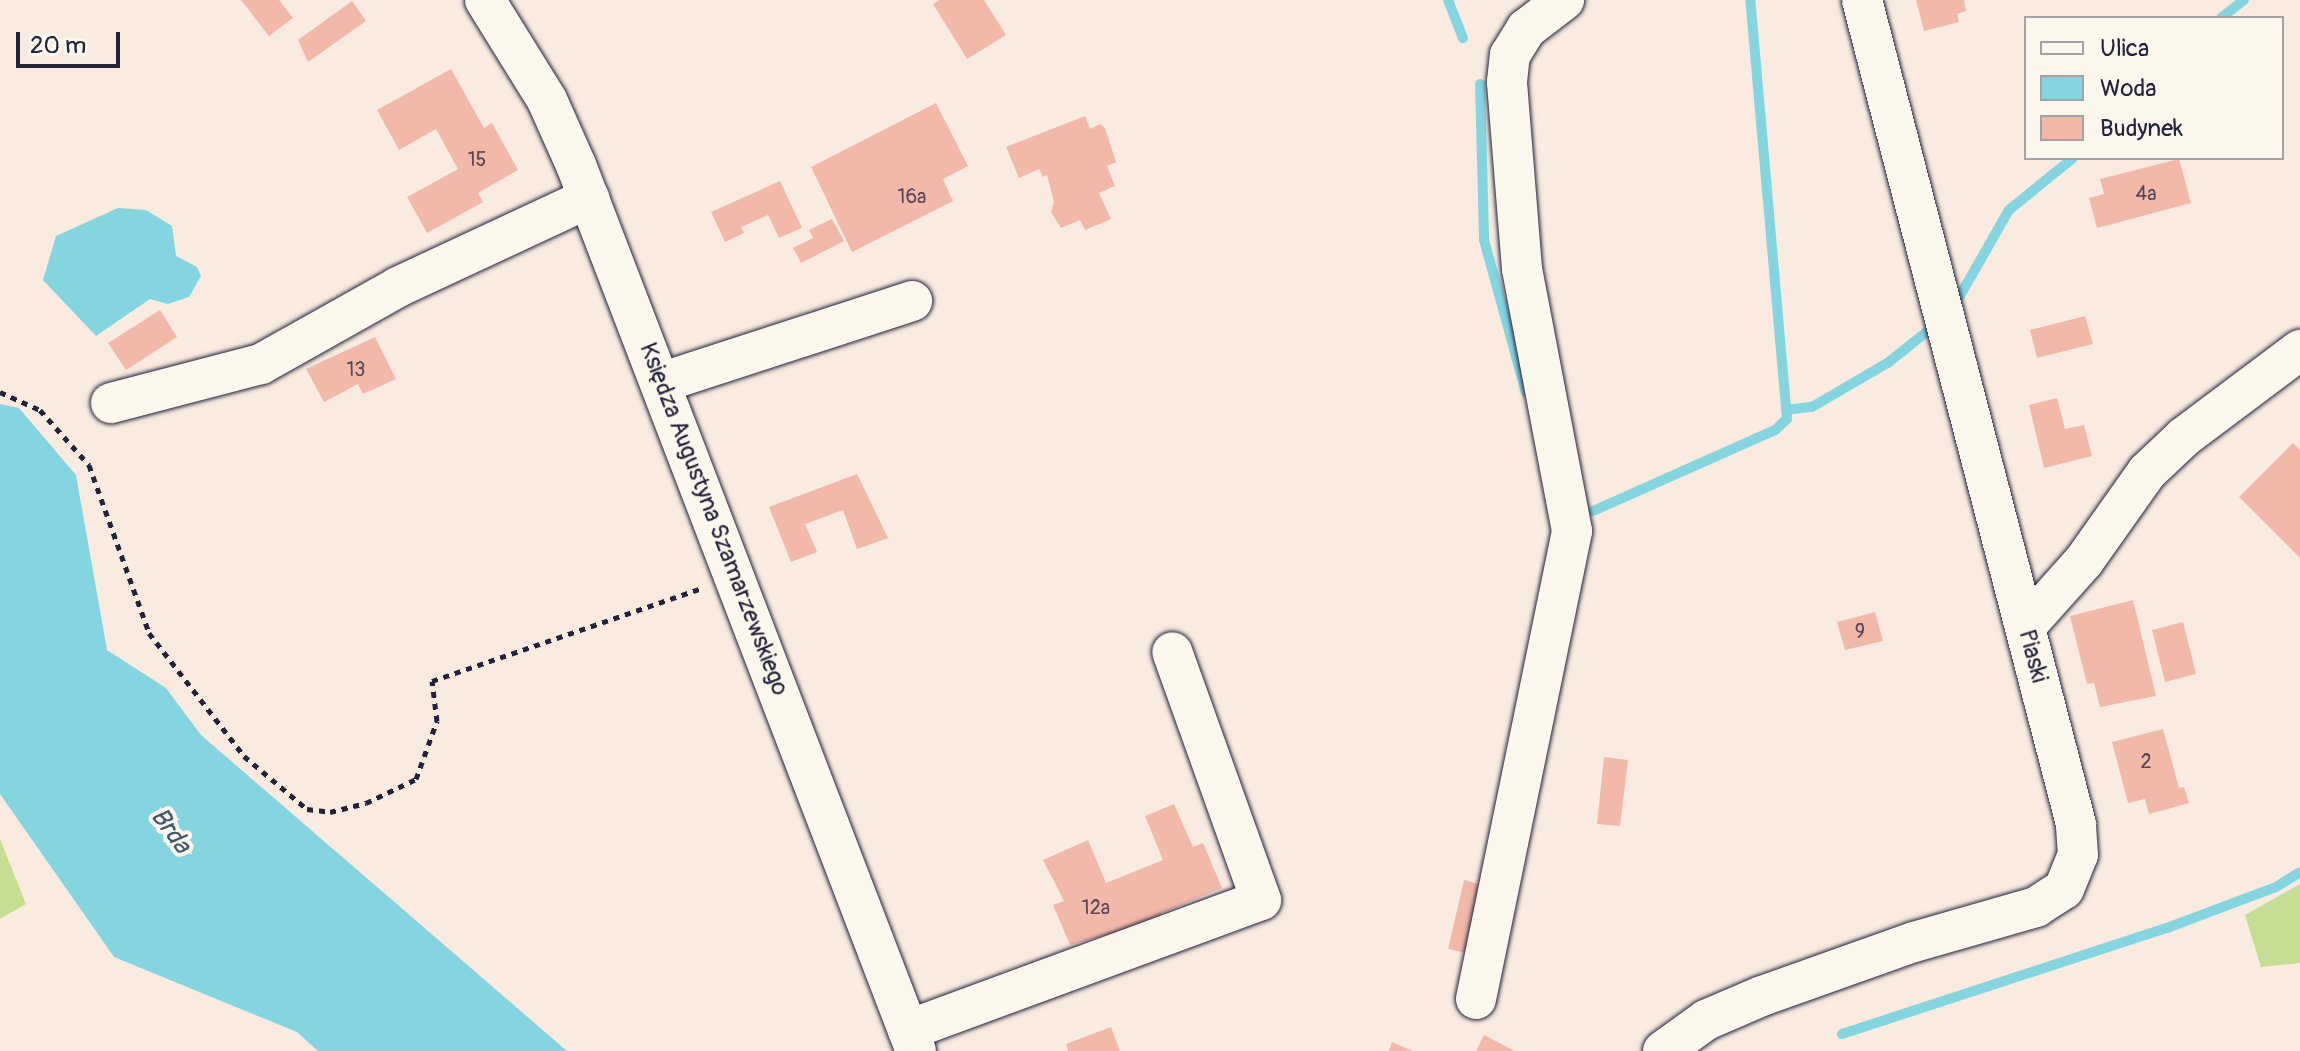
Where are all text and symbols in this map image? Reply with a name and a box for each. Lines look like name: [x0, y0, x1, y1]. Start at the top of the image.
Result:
scale bar: [20, 16, 124, 66]
legend: [2024, 16, 2284, 160]
text: 20 m: [30, 31, 86, 60]
text: Ulica: [2100, 34, 2149, 63]
text: Woda: [2100, 74, 2156, 103]
text: Budynek: [2100, 114, 2183, 143]
house number: 15: [468, 147, 486, 171]
house number: 4a: [2136, 181, 2156, 205]
house number: 16a: [898, 184, 926, 208]
street label: Księdza Augustyna Szamarzewskiego: [633, 339, 795, 699]
house number: 13: [347, 357, 365, 381]
house number: 9: [1855, 619, 1865, 643]
street label: Piaski: [2012, 626, 2054, 686]
house number: 2: [2140, 749, 2152, 773]
water label: Brda: [143, 802, 197, 860]
house number: 12a: [1082, 895, 1110, 919]

